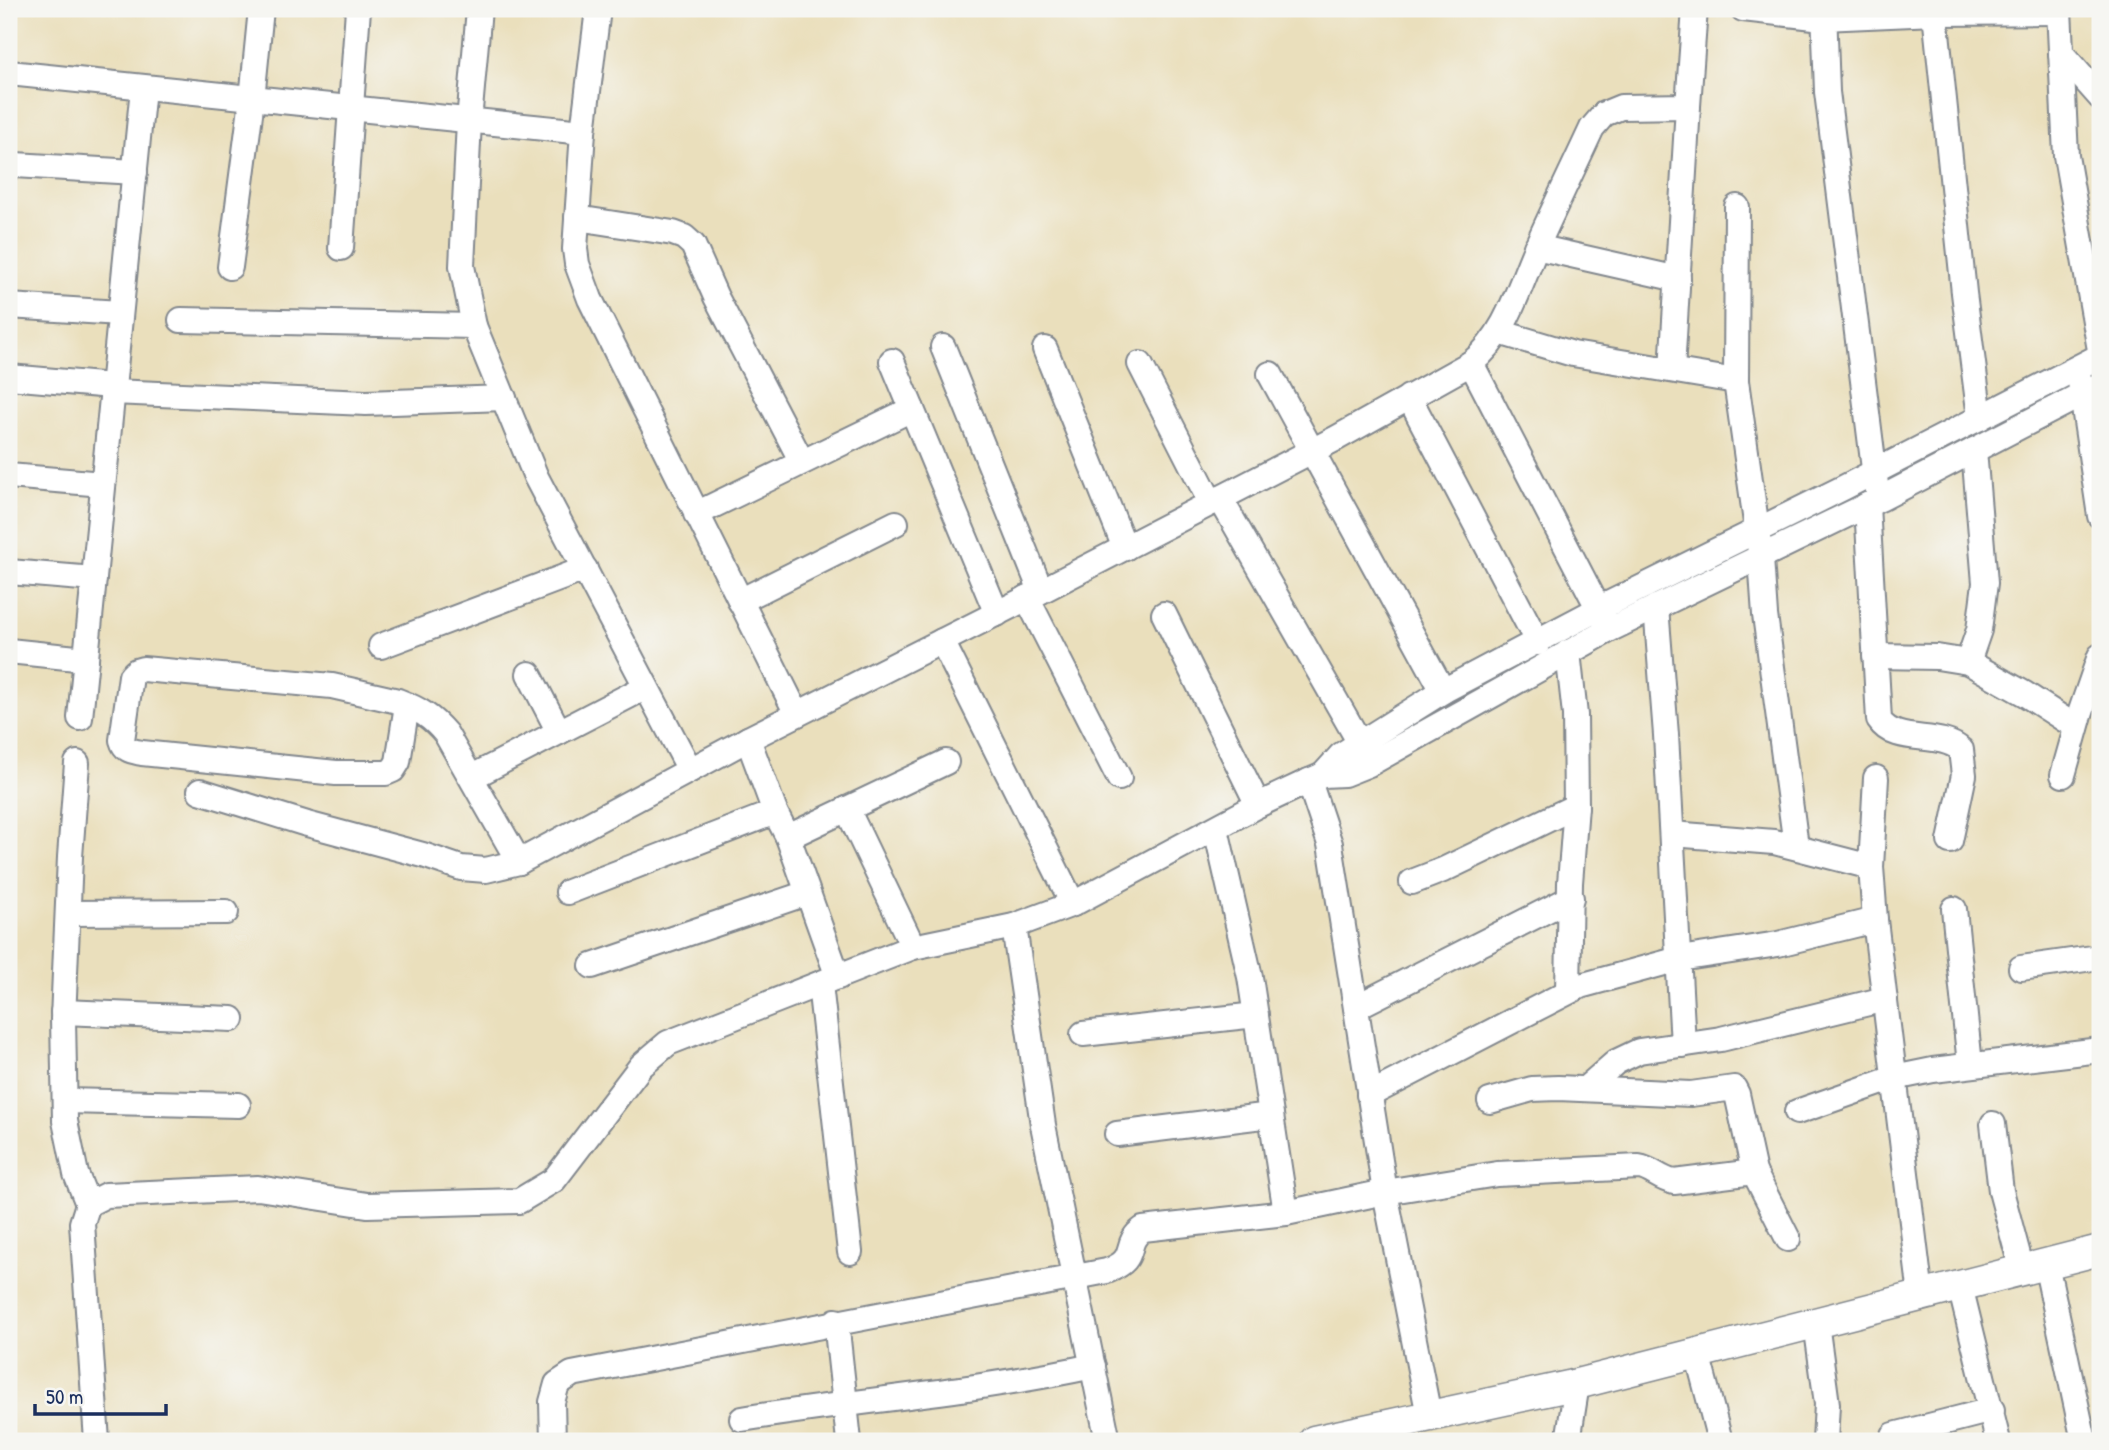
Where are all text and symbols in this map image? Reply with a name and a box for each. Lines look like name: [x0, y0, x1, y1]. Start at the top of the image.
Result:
scale bar: [35, 1373, 166, 1417]
text: 50 m: [46, 1382, 83, 1411]

